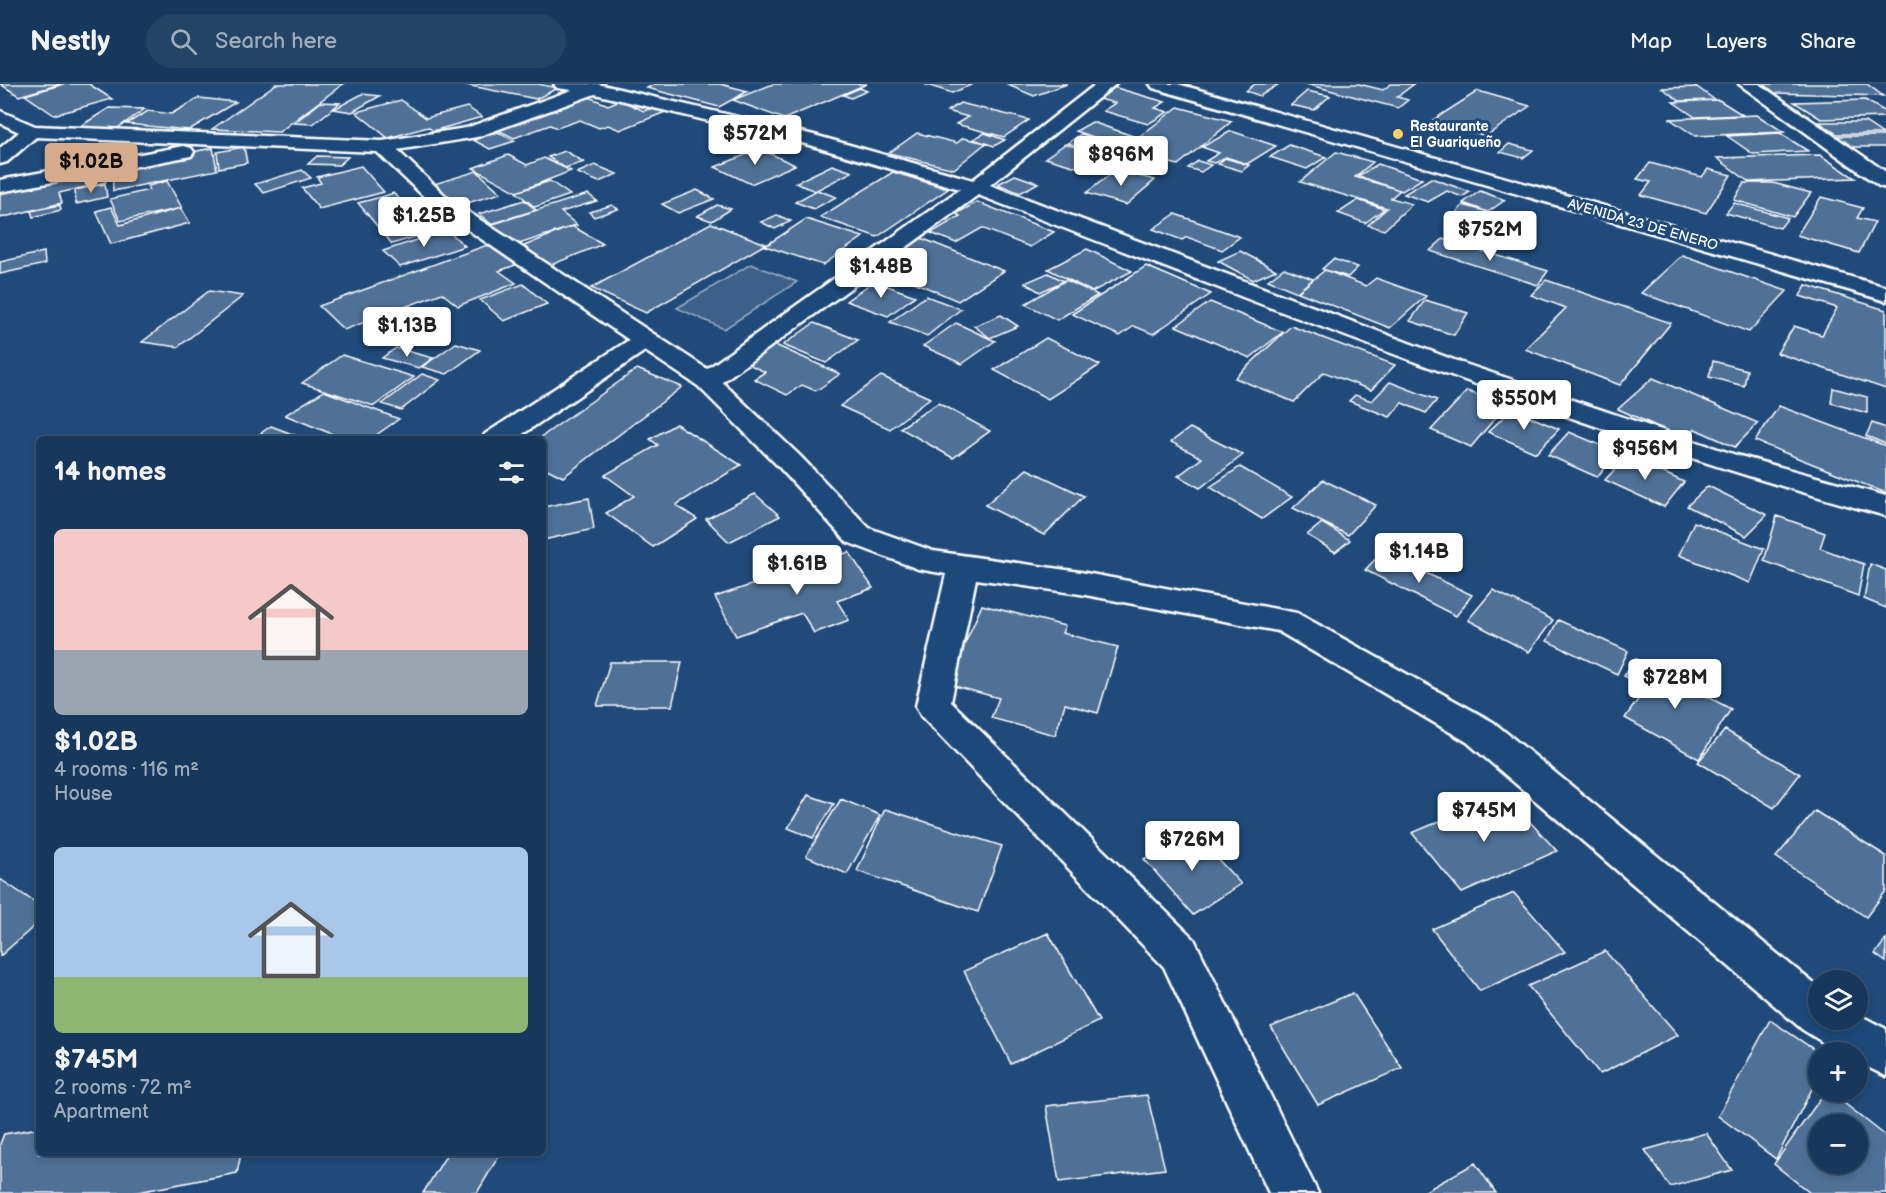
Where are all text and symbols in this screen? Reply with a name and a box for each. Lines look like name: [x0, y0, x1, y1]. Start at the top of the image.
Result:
search box: [146, 14, 566, 68]
text: Nestly: [30, 25, 110, 58]
icon: search: [167, 25, 200, 58]
text: Search here: [215, 28, 337, 55]
text: Map: [1630, 29, 1672, 54]
text: Layers: [1705, 29, 1767, 54]
text: Share: [1800, 29, 1856, 54]
pin: $572M: [713, 115, 797, 166]
place label: Restaurante El Guariqueño: [1410, 118, 1501, 151]
text: $572M: [723, 122, 787, 146]
marker: Restaurante El Guariqueño: [1391, 127, 1405, 141]
pin: $896M: [1079, 136, 1163, 187]
pin: $1.02B: [42, 143, 140, 194]
text: $896M: [1088, 143, 1154, 167]
text: $1.02B: [59, 150, 123, 174]
street label: AVENIDA 23 DE ENERO: [1566, 195, 1720, 254]
pin: $1.25B: [375, 197, 473, 248]
text: $1.25B: [392, 204, 456, 228]
pin: $752M: [1448, 211, 1532, 262]
text: $752M: [1458, 218, 1522, 242]
pin: $1.48B: [832, 248, 930, 299]
text: $1.48B: [849, 255, 913, 279]
pin: $1.13B: [358, 307, 456, 358]
text: $1.13B: [377, 314, 437, 338]
pin: $550M: [1482, 380, 1566, 431]
text: $550M: [1491, 387, 1557, 411]
pin: $956M: [1603, 430, 1687, 481]
text: $956M: [1612, 437, 1678, 461]
icon: filters: [495, 456, 528, 489]
text: 14 homes: [54, 457, 166, 488]
pin: $1.14B: [1370, 533, 1468, 584]
text: $1.14B: [1389, 540, 1449, 564]
pin: $1.61B: [748, 545, 846, 596]
text: $1.61B: [767, 552, 827, 576]
icon: home: [237, 568, 345, 676]
pin: $728M: [1633, 659, 1717, 710]
text: $728M: [1642, 666, 1708, 690]
text: $1.02B: [54, 727, 138, 758]
text: 4 rooms · 116 m²: [54, 758, 199, 782]
text: House: [54, 782, 113, 806]
pin: $745M: [1442, 792, 1526, 843]
text: $745M: [1452, 799, 1516, 823]
pin: $726M: [1150, 821, 1234, 872]
text: $726M: [1159, 828, 1225, 852]
icon: home: [237, 886, 345, 994]
map controls: [1808, 970, 1868, 1174]
button: layers: [1808, 970, 1868, 1030]
button: +: [1808, 1042, 1868, 1102]
text: $745M: [54, 1045, 138, 1076]
text: 2 rooms · 72 m²: [54, 1076, 192, 1100]
text: Apartment: [54, 1100, 149, 1124]
button: −: [1808, 1114, 1868, 1174]

